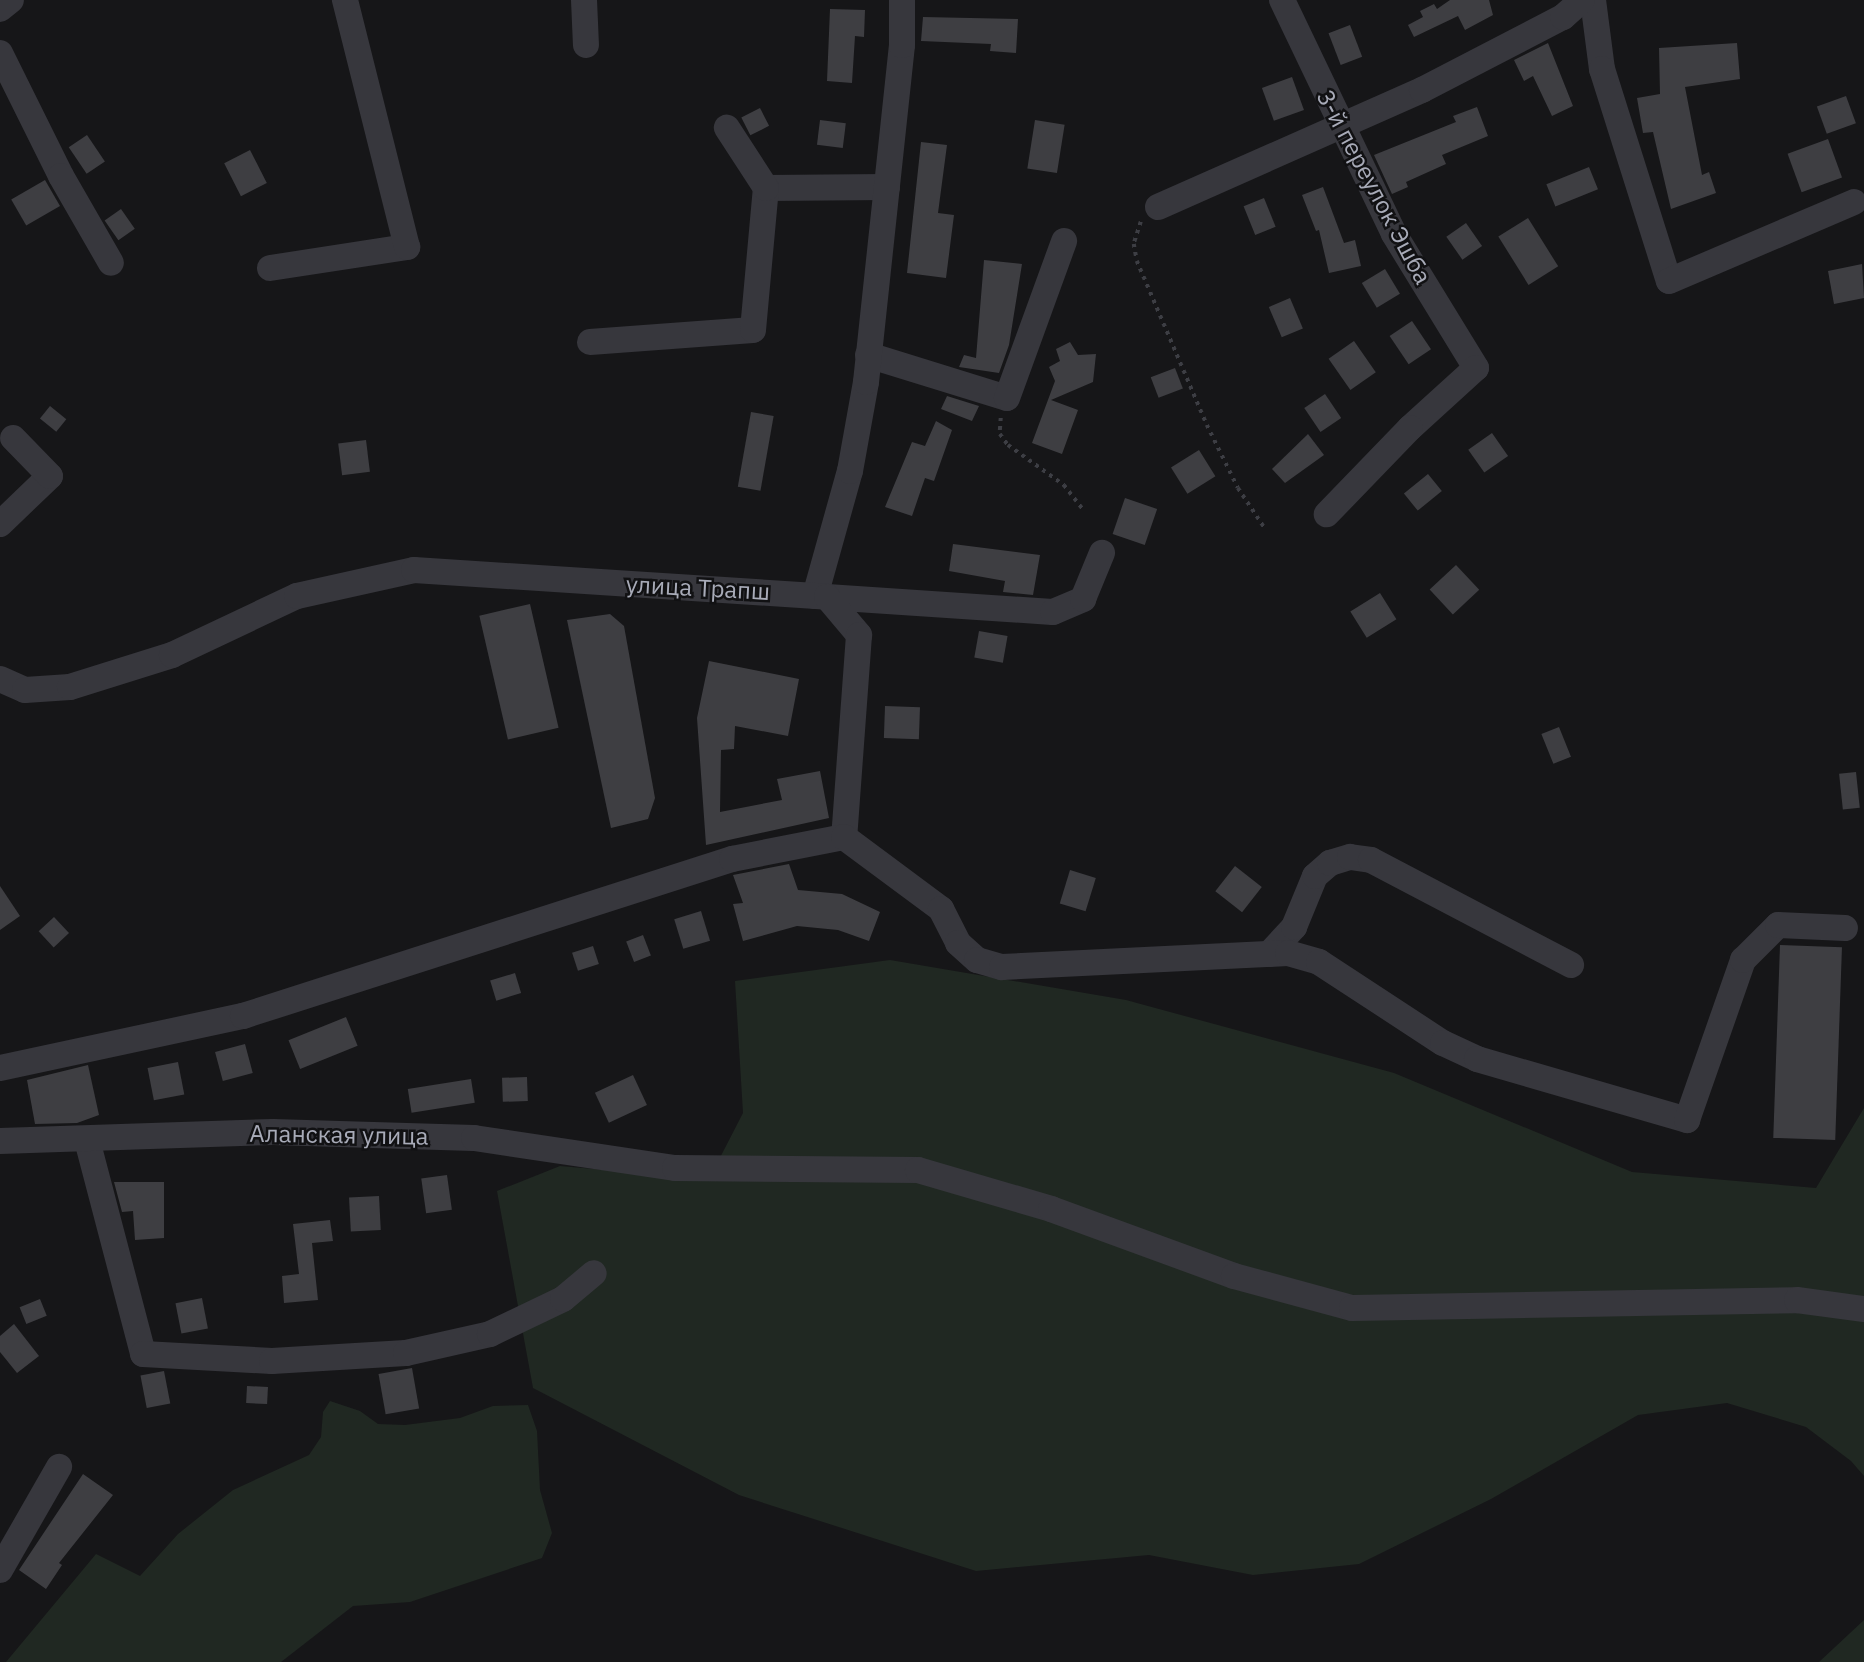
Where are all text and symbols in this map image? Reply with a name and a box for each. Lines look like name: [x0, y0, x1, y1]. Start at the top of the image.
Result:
street label: 3-й переулок Эшба: [1311, 85, 1437, 289]
street label: улица Трапш: [625, 570, 771, 606]
street label: Аланская улица: [249, 1119, 429, 1151]

